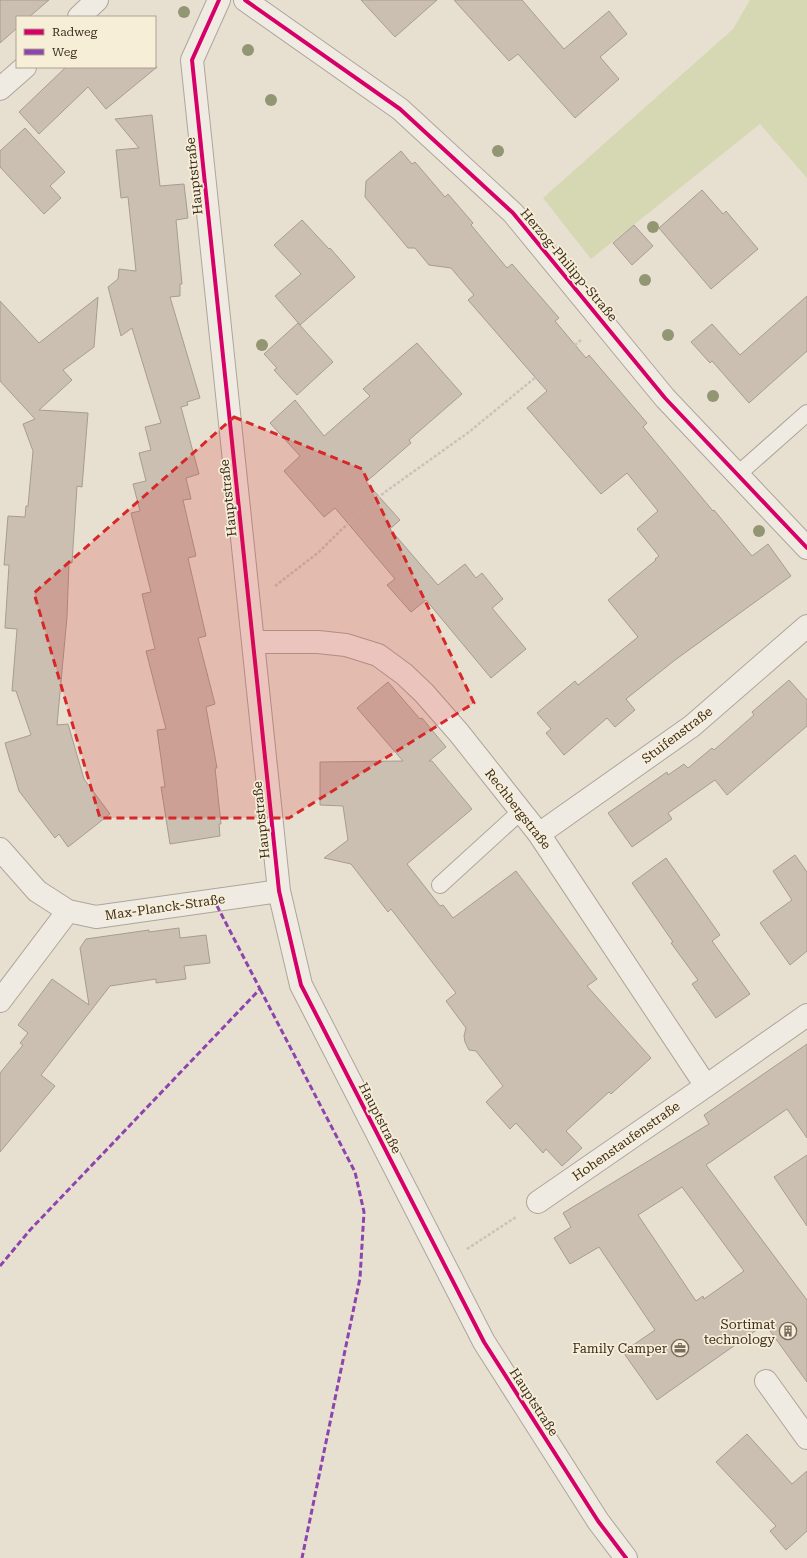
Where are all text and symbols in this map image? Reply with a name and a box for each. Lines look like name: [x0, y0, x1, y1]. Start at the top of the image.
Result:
legend: [16, 16, 156, 68]
text: Radweg: [52, 25, 98, 39]
text: Weg: [52, 45, 77, 59]
street label: Hauptstraße: [182, 137, 206, 215]
street label: Herzog-Philipp-Straße: [517, 206, 621, 324]
street label: Hauptstraße: [216, 459, 240, 537]
street label: Stuifenstraße: [639, 704, 715, 766]
street label: Rechbergstraße: [482, 766, 554, 852]
street label: Hauptstraße: [249, 781, 273, 859]
street label: Max-Planck-Straße: [104, 891, 226, 923]
street label: Hauptstraße: [356, 1080, 404, 1156]
street label: Hohenstaufenstraße: [569, 1098, 683, 1184]
place label: Sortimat technology: [704, 1317, 775, 1347]
building icon: Sortimat technology: [778, 1321, 798, 1341]
office icon: Family Camper: [670, 1338, 690, 1358]
place label: Family Camper: [573, 1341, 668, 1356]
street label: Hauptstraße: [507, 1365, 561, 1439]

